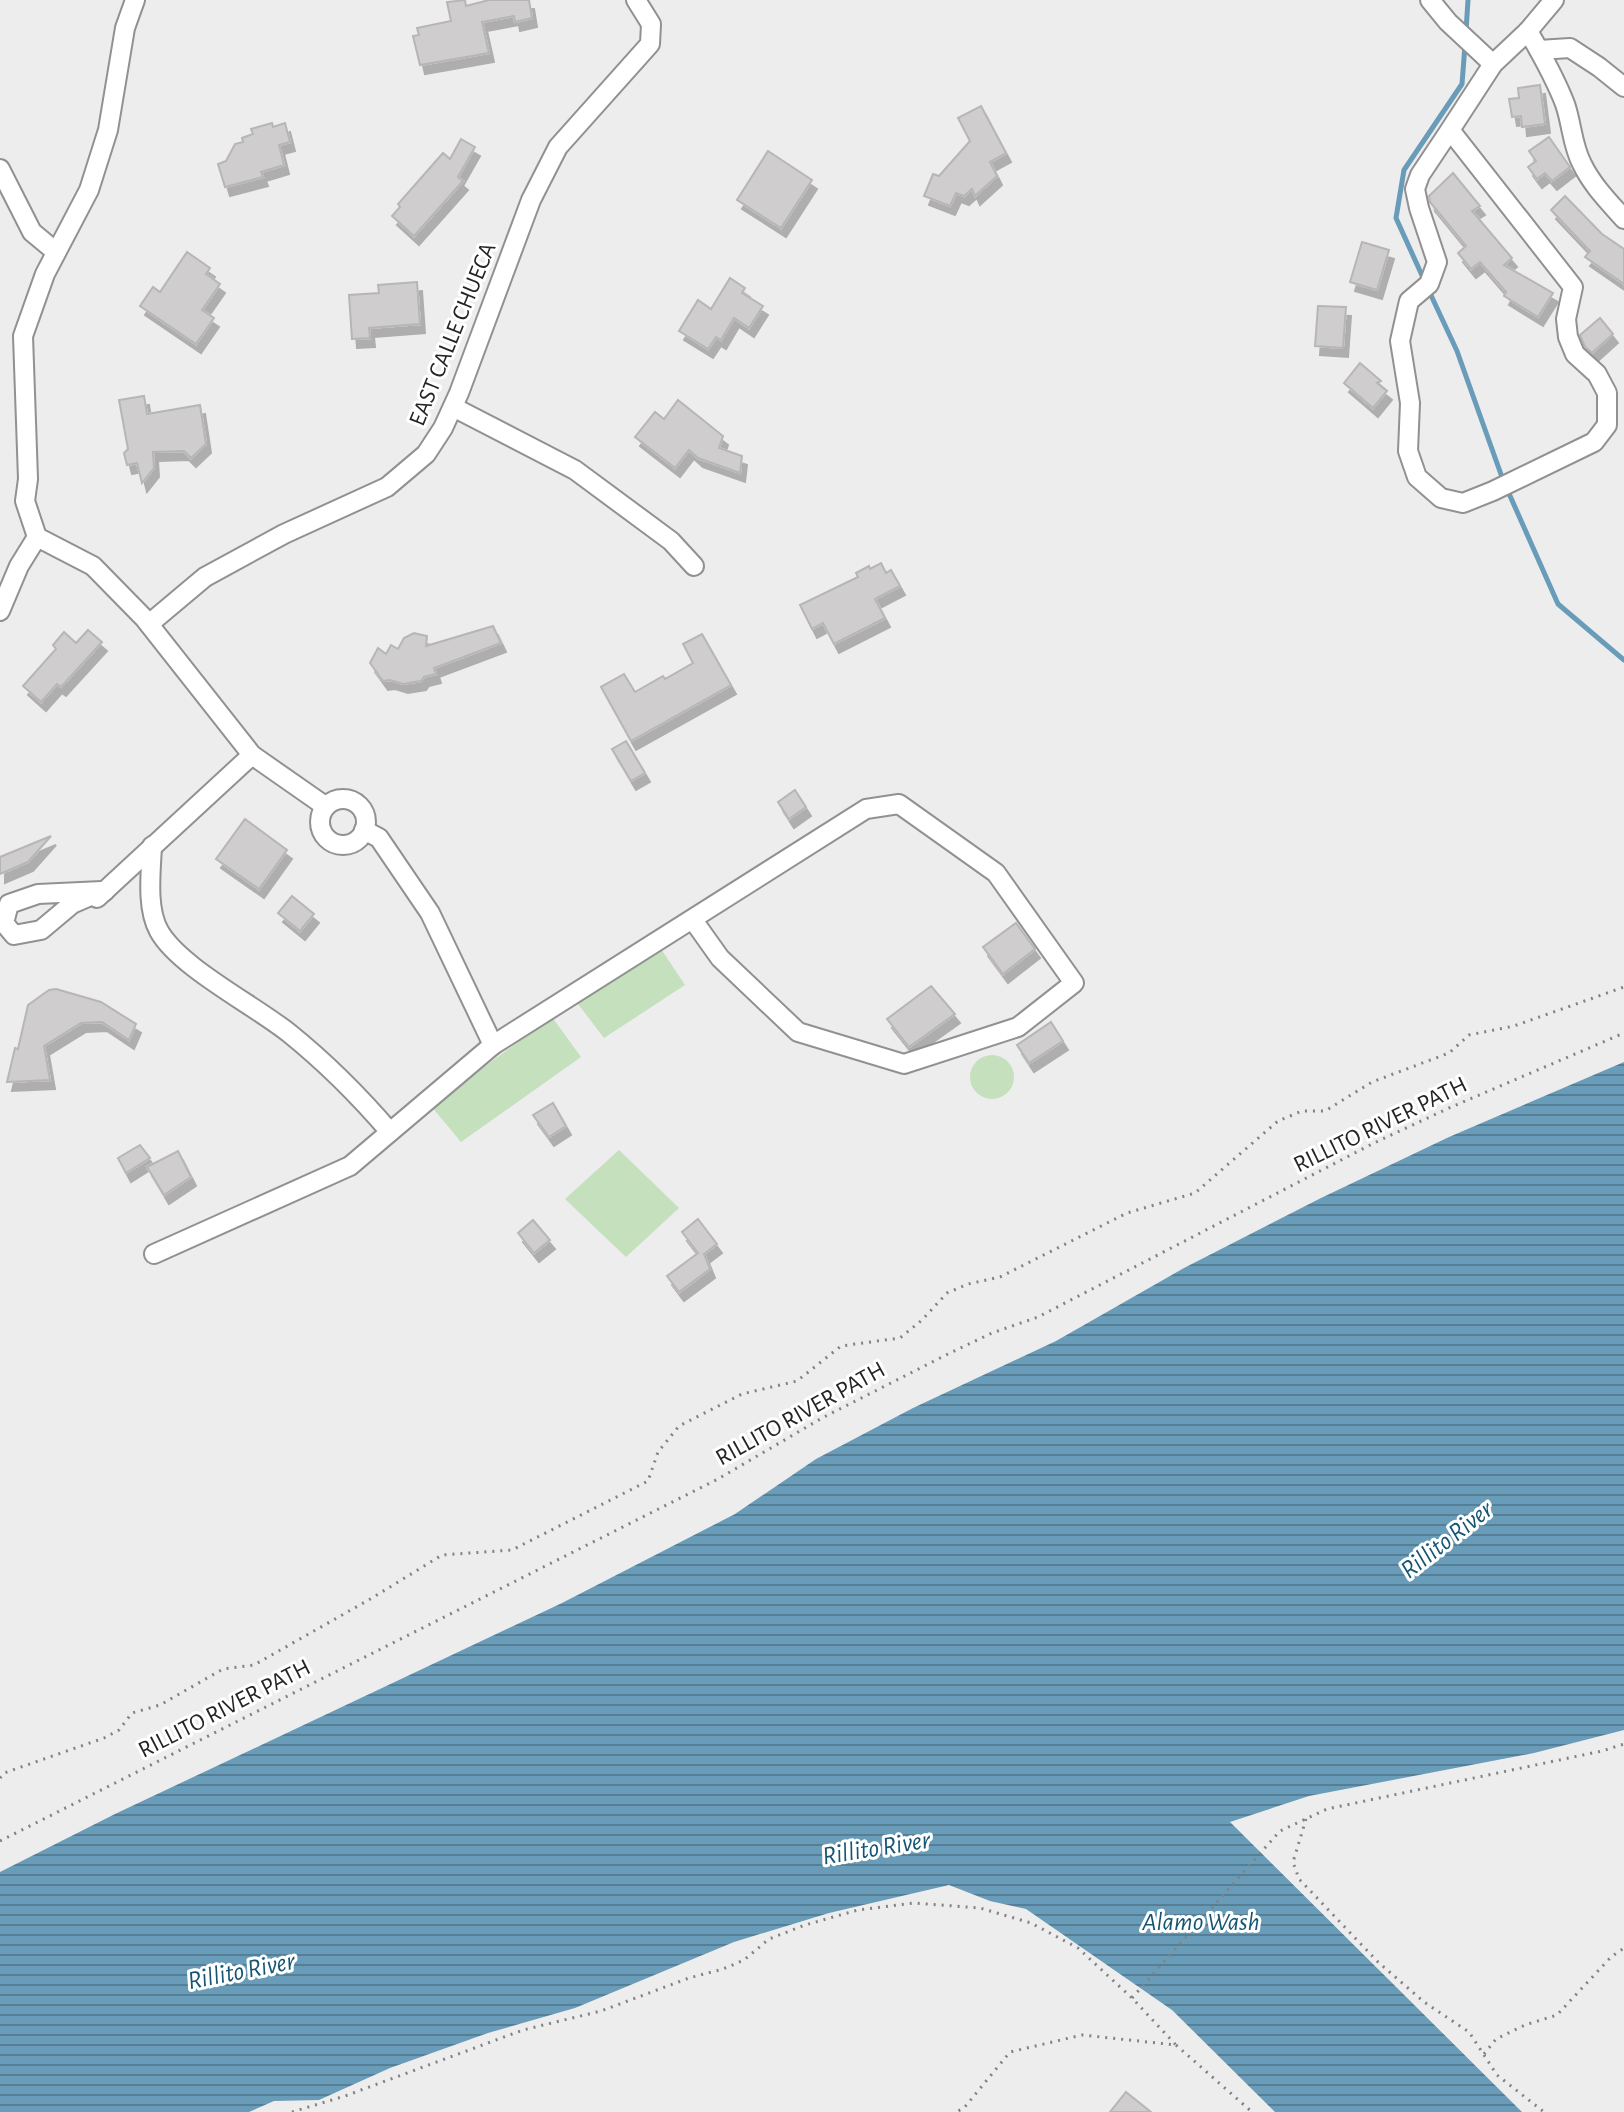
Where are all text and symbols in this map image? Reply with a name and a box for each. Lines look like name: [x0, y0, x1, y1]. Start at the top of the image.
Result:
street label: EAST CALLE CHUECA: [405, 239, 501, 429]
street label: RILLITO RIVER PATH: [1290, 1073, 1471, 1177]
street label: RILLITO RIVER PATH: [712, 1357, 889, 1470]
water label: Rillito River: [1396, 1495, 1499, 1583]
street label: RILLITO RIVER PATH: [135, 1655, 314, 1763]
water label: Rillito River: [821, 1826, 933, 1869]
water label: Alamo Wash: [1141, 1909, 1260, 1935]
water label: Rillito River: [185, 1948, 298, 1994]

